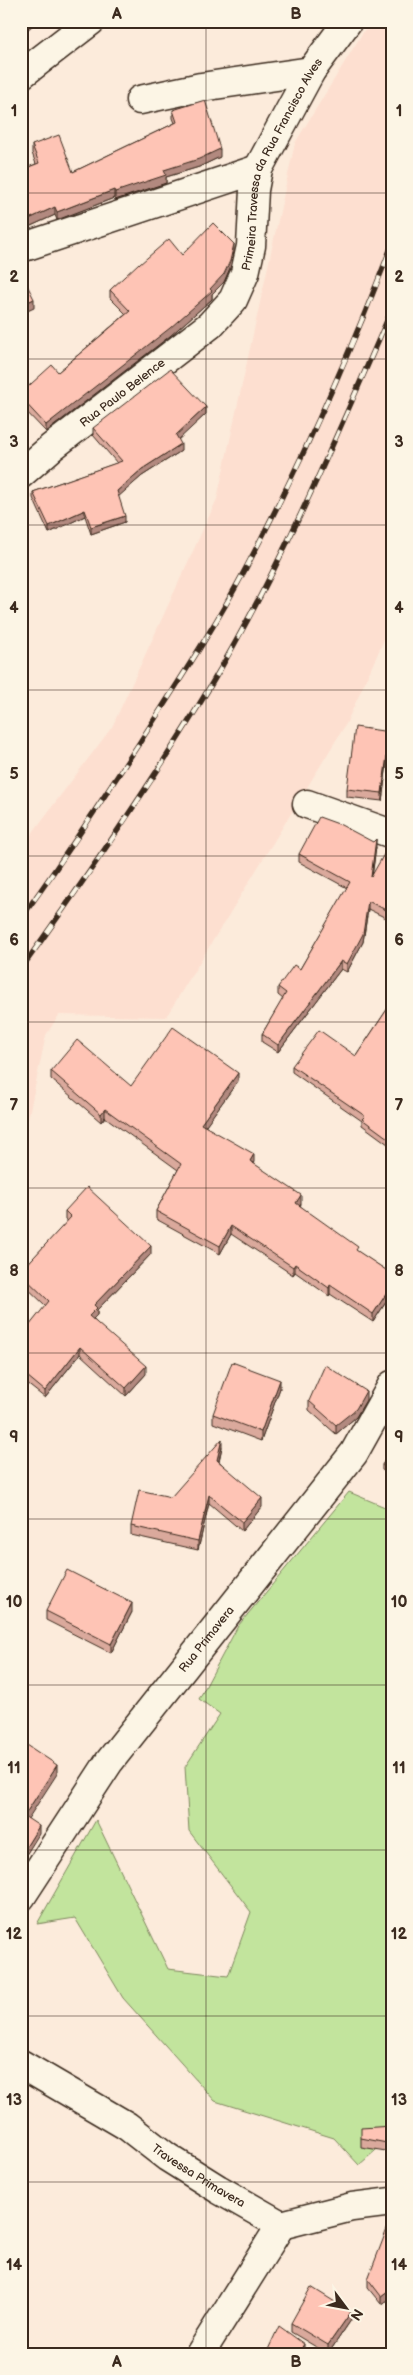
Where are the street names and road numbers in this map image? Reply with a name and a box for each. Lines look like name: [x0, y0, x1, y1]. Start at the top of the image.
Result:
street label: Primeira Travessa da Rua Francisco Alves: [239, 55, 326, 272]
street label: Rua Paulo Belence: [77, 355, 168, 431]
street label: Rua Primavera: [176, 1603, 238, 1676]
street label: Travessa Primavera: [149, 2141, 248, 2211]

